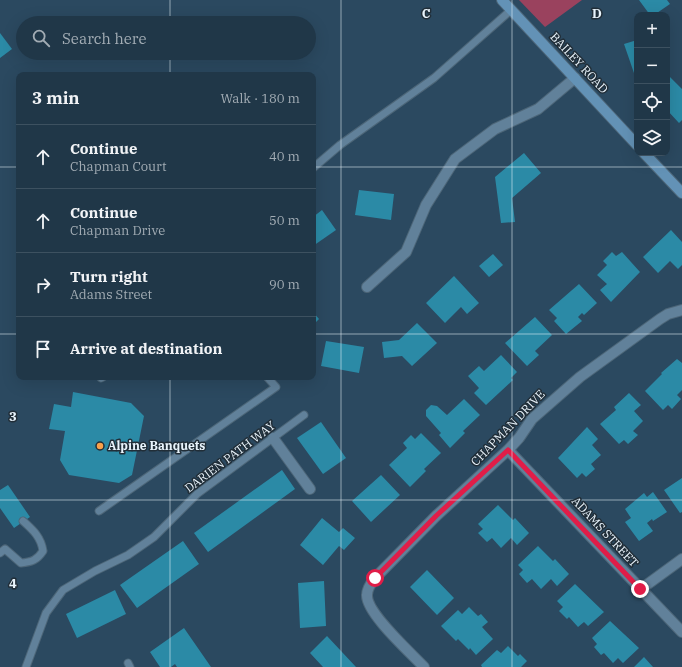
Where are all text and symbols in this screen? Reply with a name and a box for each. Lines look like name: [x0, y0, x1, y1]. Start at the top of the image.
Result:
text: C: [422, 5, 431, 22]
text: D: [592, 5, 602, 22]
map controls: [634, 12, 670, 156]
button: +: [634, 12, 670, 48]
search box: [16, 16, 316, 60]
icon: search: [30, 27, 52, 49]
text: Search here: [62, 29, 147, 48]
street label: BAILEY ROAD: [547, 29, 611, 96]
button: −: [634, 48, 670, 84]
button: locate: [634, 84, 670, 120]
text: 3 min: [32, 87, 80, 109]
text: Walk · 180 m: [221, 90, 300, 107]
button: layers: [634, 120, 670, 156]
text: Continue: [70, 139, 137, 158]
icon: ahead: [32, 146, 54, 168]
text: 40 m: [269, 148, 300, 165]
text: Chapman Court: [70, 158, 167, 175]
text: Continue: [70, 203, 137, 222]
icon: ahead: [32, 210, 54, 232]
text: 50 m: [269, 212, 300, 229]
text: Chapman Drive: [70, 222, 165, 239]
text: Turn right: [70, 267, 148, 286]
icon: right: [32, 274, 54, 296]
text: 90 m: [269, 276, 300, 293]
text: Adams Street: [70, 286, 152, 303]
icon: arrive: [32, 338, 54, 360]
text: Arrive at destination: [70, 339, 222, 358]
street label: CHAPMAN DRIVE: [467, 386, 548, 469]
text: 3: [9, 408, 17, 425]
street label: DARIEN PATH WAY: [181, 417, 278, 496]
place label: Alpine Banquets: [108, 438, 205, 453]
marker: Alpine Banquets: [95, 441, 105, 451]
street label: ADAMS STREET: [569, 493, 642, 570]
route start: [366, 569, 384, 587]
text: 4: [9, 575, 17, 592]
route end: [631, 580, 649, 598]

